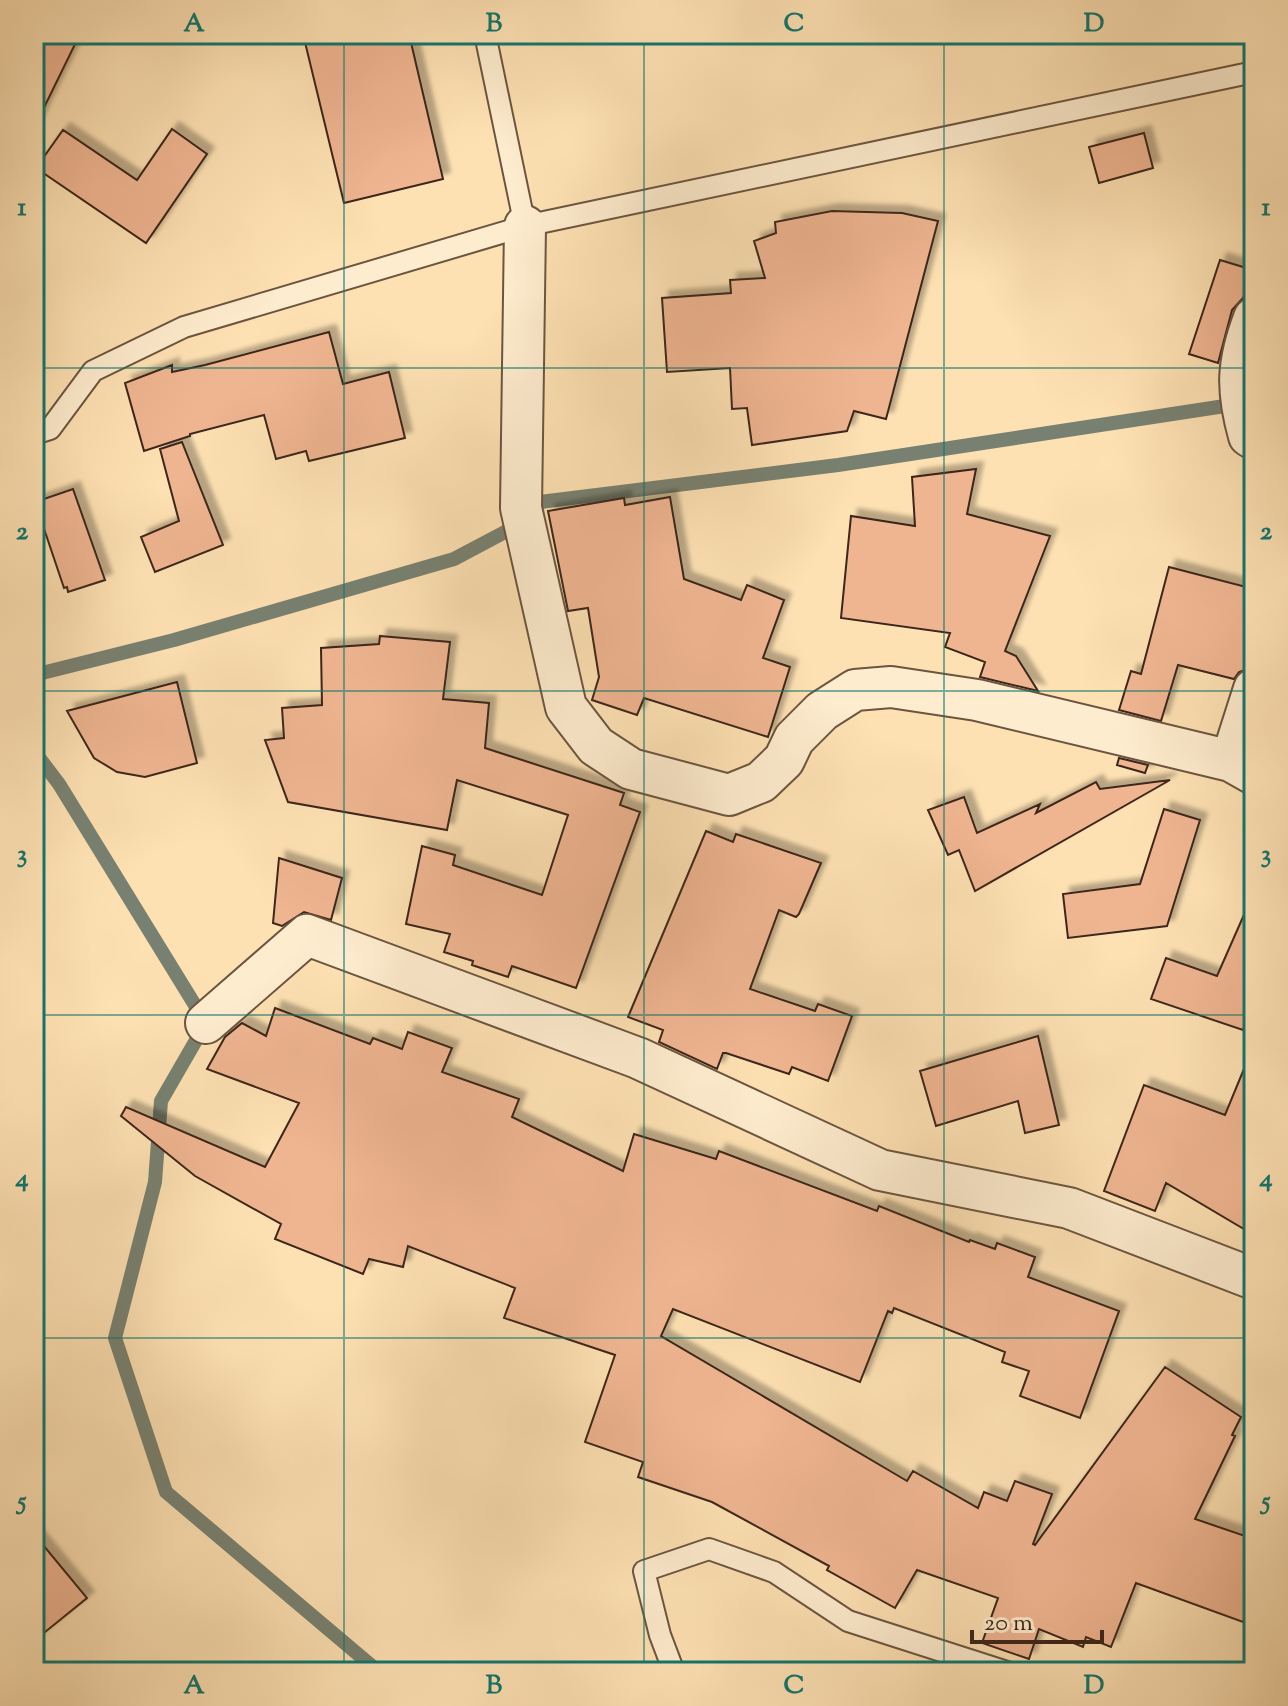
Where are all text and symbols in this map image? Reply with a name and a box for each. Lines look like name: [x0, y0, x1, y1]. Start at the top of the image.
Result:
text: A: [183, 6, 205, 43]
text: B: [486, 6, 503, 43]
text: C: [784, 6, 804, 43]
text: D: [1084, 6, 1104, 43]
text: 1: [18, 190, 27, 227]
text: 1: [1262, 190, 1271, 227]
text: 2: [16, 514, 29, 551]
text: 2: [1260, 514, 1273, 551]
text: 3: [17, 837, 27, 874]
text: 3: [1261, 837, 1271, 874]
text: 4: [14, 1161, 29, 1198]
text: 4: [1258, 1161, 1273, 1198]
text: 5: [16, 1484, 27, 1521]
text: 5: [1260, 1484, 1271, 1521]
scale bar: [972, 1594, 1102, 1644]
text: 20 m: [984, 1607, 1033, 1641]
text: A: [183, 1668, 205, 1705]
text: B: [486, 1668, 503, 1705]
text: C: [784, 1668, 804, 1705]
text: D: [1084, 1668, 1104, 1705]

